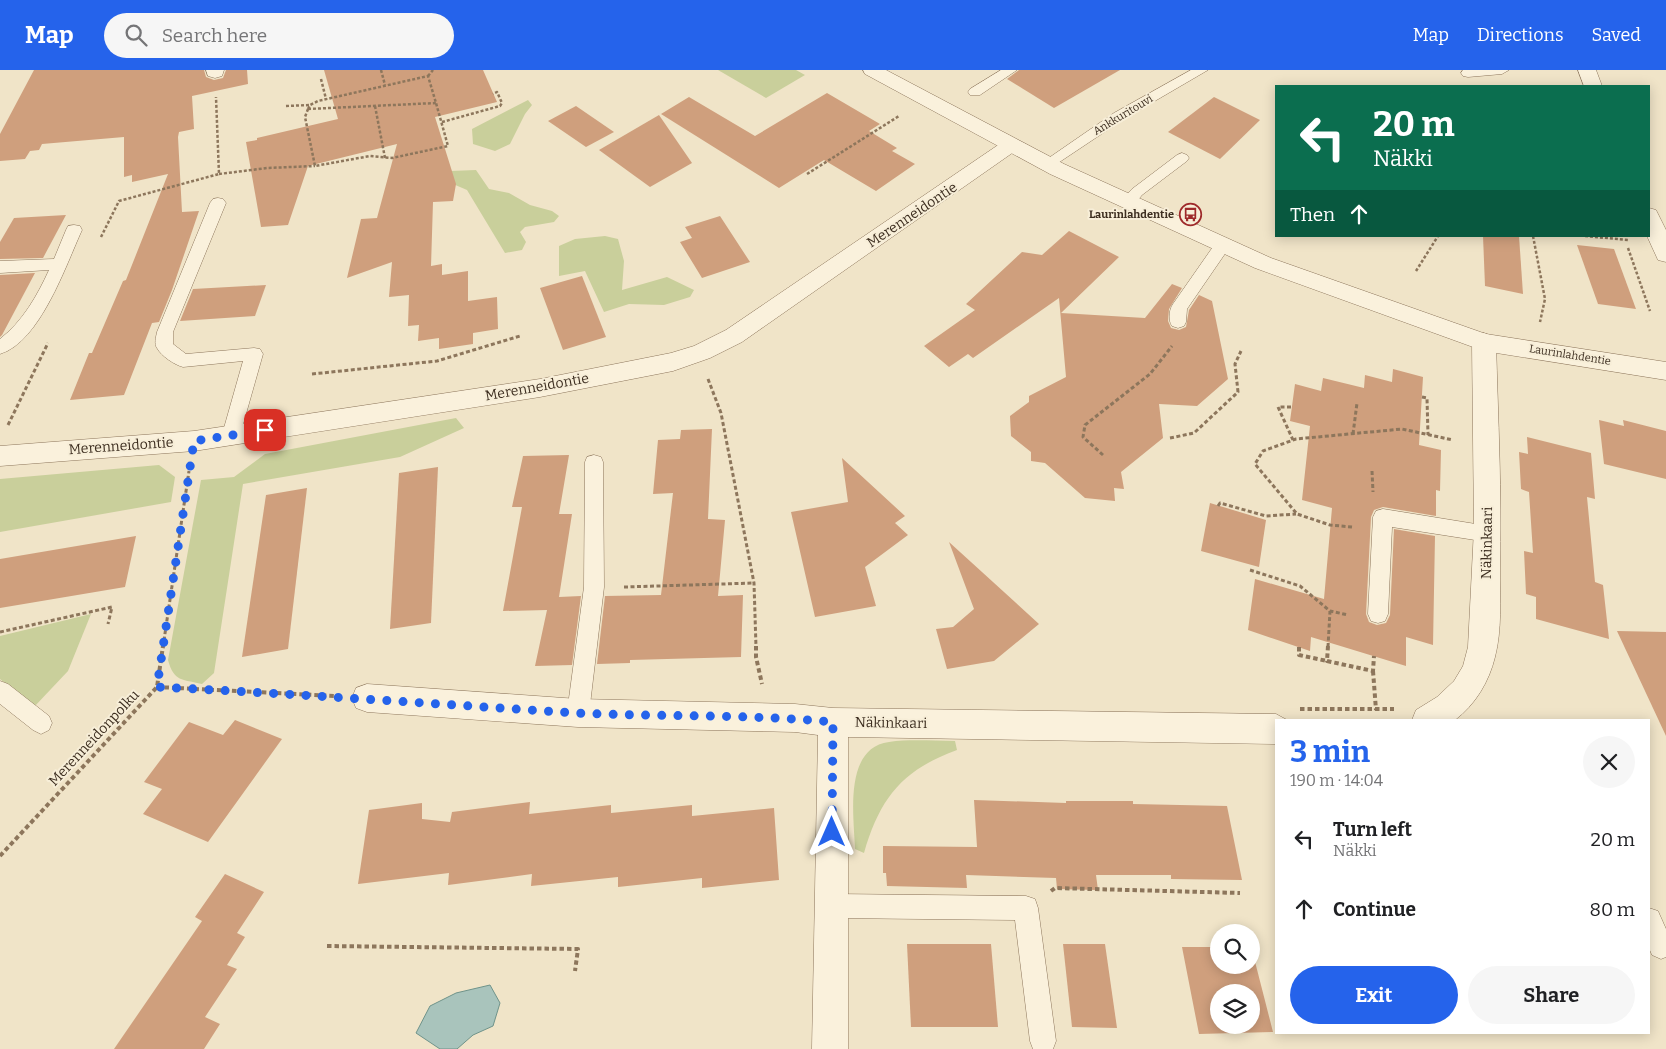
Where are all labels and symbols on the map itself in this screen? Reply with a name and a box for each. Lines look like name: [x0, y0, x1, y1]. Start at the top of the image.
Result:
street label: Ankkuritouvi: [1091, 92, 1156, 138]
street label: Merenneidontie: [864, 179, 960, 251]
bus stop icon: Laurinlahdentie: [1178, 202, 1202, 226]
place label: Laurinlahdentie: [1089, 208, 1174, 221]
street label: Laurinlahdentie: [1528, 342, 1612, 368]
street label: Merenneidontie: [484, 370, 590, 404]
pin: [244, 409, 286, 451]
street label: Merenneidontie: [68, 434, 174, 458]
street label: Näkinkaari: [1478, 507, 1496, 579]
street label: Merenneidonpolku: [45, 686, 143, 790]
street label: Näkinkaari: [855, 714, 927, 732]
position arrow: [805, 805, 857, 857]

